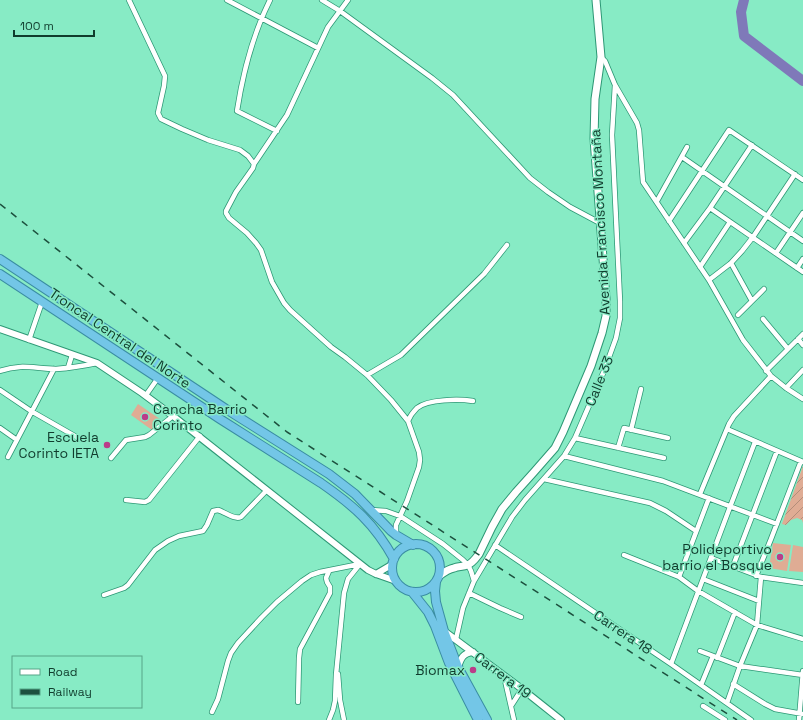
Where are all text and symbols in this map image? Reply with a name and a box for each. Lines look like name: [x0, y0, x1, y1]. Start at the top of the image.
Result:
scale bar: [14, 12, 94, 38]
text: 100 m: [20, 18, 54, 34]
street label: Avenida Francisco Montaña: [586, 129, 614, 315]
street label: Troncal Central del Norte: [46, 284, 194, 392]
street label: Calle 33: [581, 353, 617, 409]
place label: Cancha Barrio Corinto: [153, 400, 247, 434]
marker: Cancha Barrio Corinto: [140, 412, 150, 422]
place label: Escuela Corinto IETA: [19, 428, 99, 462]
marker: Escuela Corinto IETA: [102, 440, 112, 450]
place label: Polideportivo barrio el Bosque: [662, 540, 772, 574]
marker: Polideportivo barrio el Bosque: [775, 552, 785, 562]
street label: Carrera 18: [590, 606, 656, 658]
street label: Carrera 19: [471, 648, 535, 702]
legend: [12, 656, 142, 708]
place label: Biomax: [415, 661, 465, 679]
text: Road: [48, 664, 77, 680]
marker: Biomax: [468, 665, 478, 675]
text: Railway: [48, 684, 92, 700]

